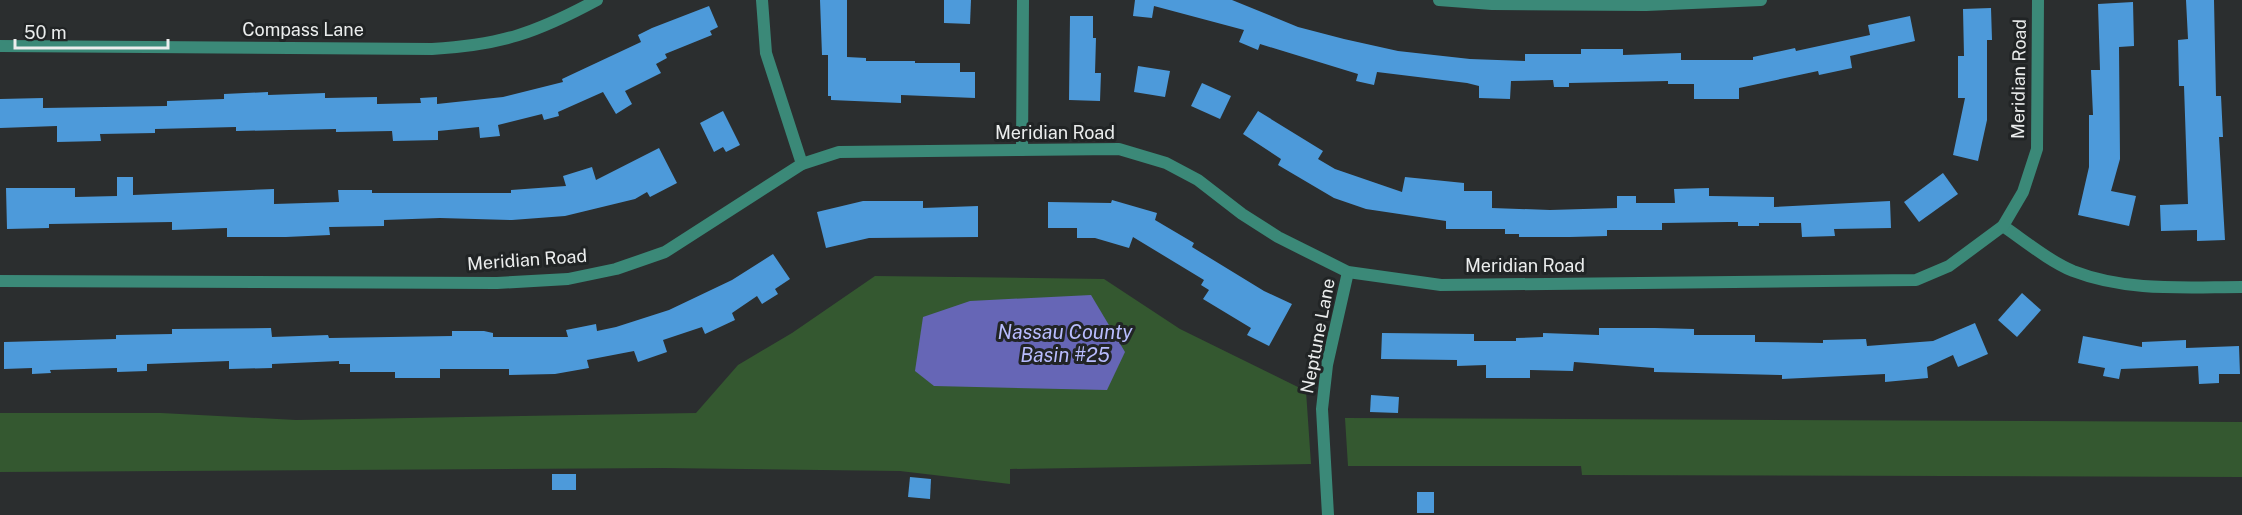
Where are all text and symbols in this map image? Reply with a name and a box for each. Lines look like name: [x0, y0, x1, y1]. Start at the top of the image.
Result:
scale bar: [15, 12, 168, 50]
street label: Compass Lane: [242, 19, 364, 40]
street label: Meridian Road: [2007, 19, 2030, 139]
text: 50 m: [24, 22, 67, 43]
street label: Meridian Road: [995, 122, 1115, 143]
street label: Meridian Road: [466, 245, 588, 274]
street label: Meridian Road: [1465, 255, 1585, 276]
street label: Neptune Lane: [1296, 277, 1339, 395]
water label: Nassau County Basin #25: [997, 320, 1133, 367]

